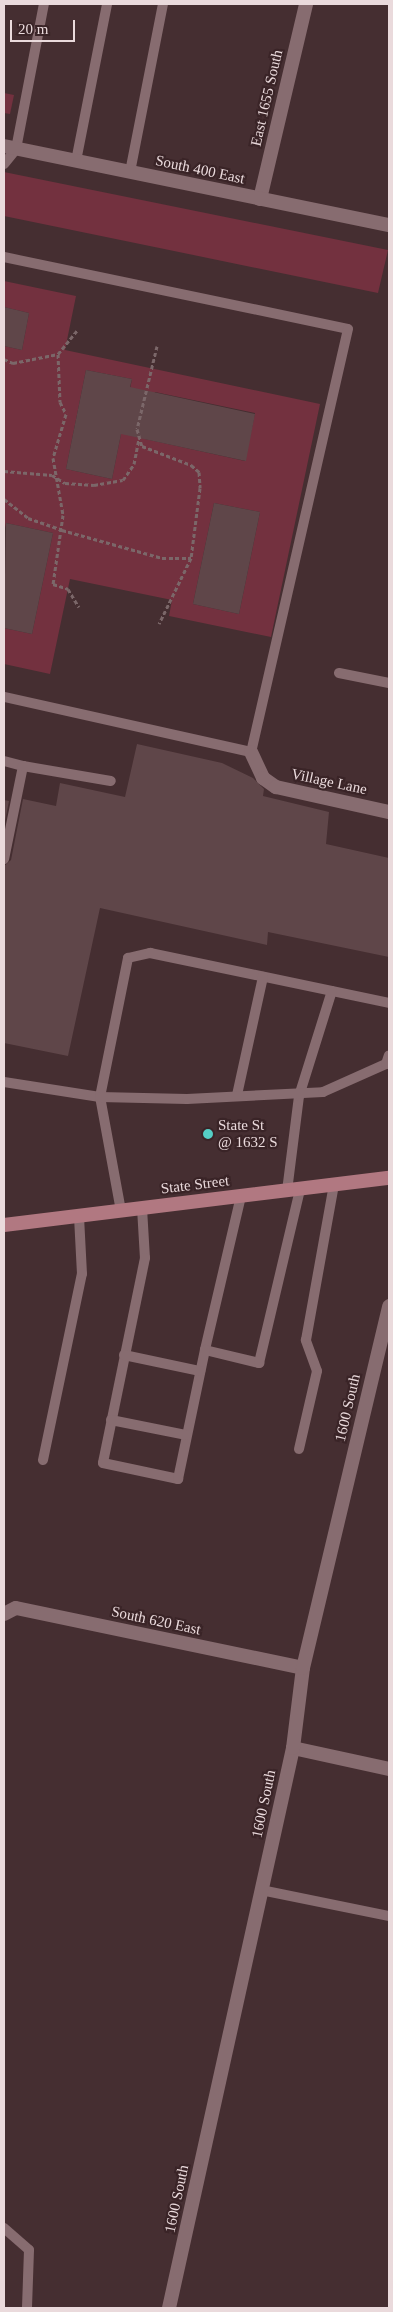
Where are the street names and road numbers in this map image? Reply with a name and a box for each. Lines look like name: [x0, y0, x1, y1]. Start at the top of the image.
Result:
street label: East 1655 South: [247, 48, 287, 148]
street label: South 400 East: [154, 152, 246, 188]
street label: Village Lane: [289, 765, 369, 799]
street label: State Street: [160, 1172, 230, 1198]
street label: 1600 South: [331, 1372, 365, 1444]
street label: South 620 East: [110, 1603, 202, 1639]
street label: 1600 South: [248, 1769, 280, 1839]
street label: 1600 South: [161, 2164, 193, 2234]

